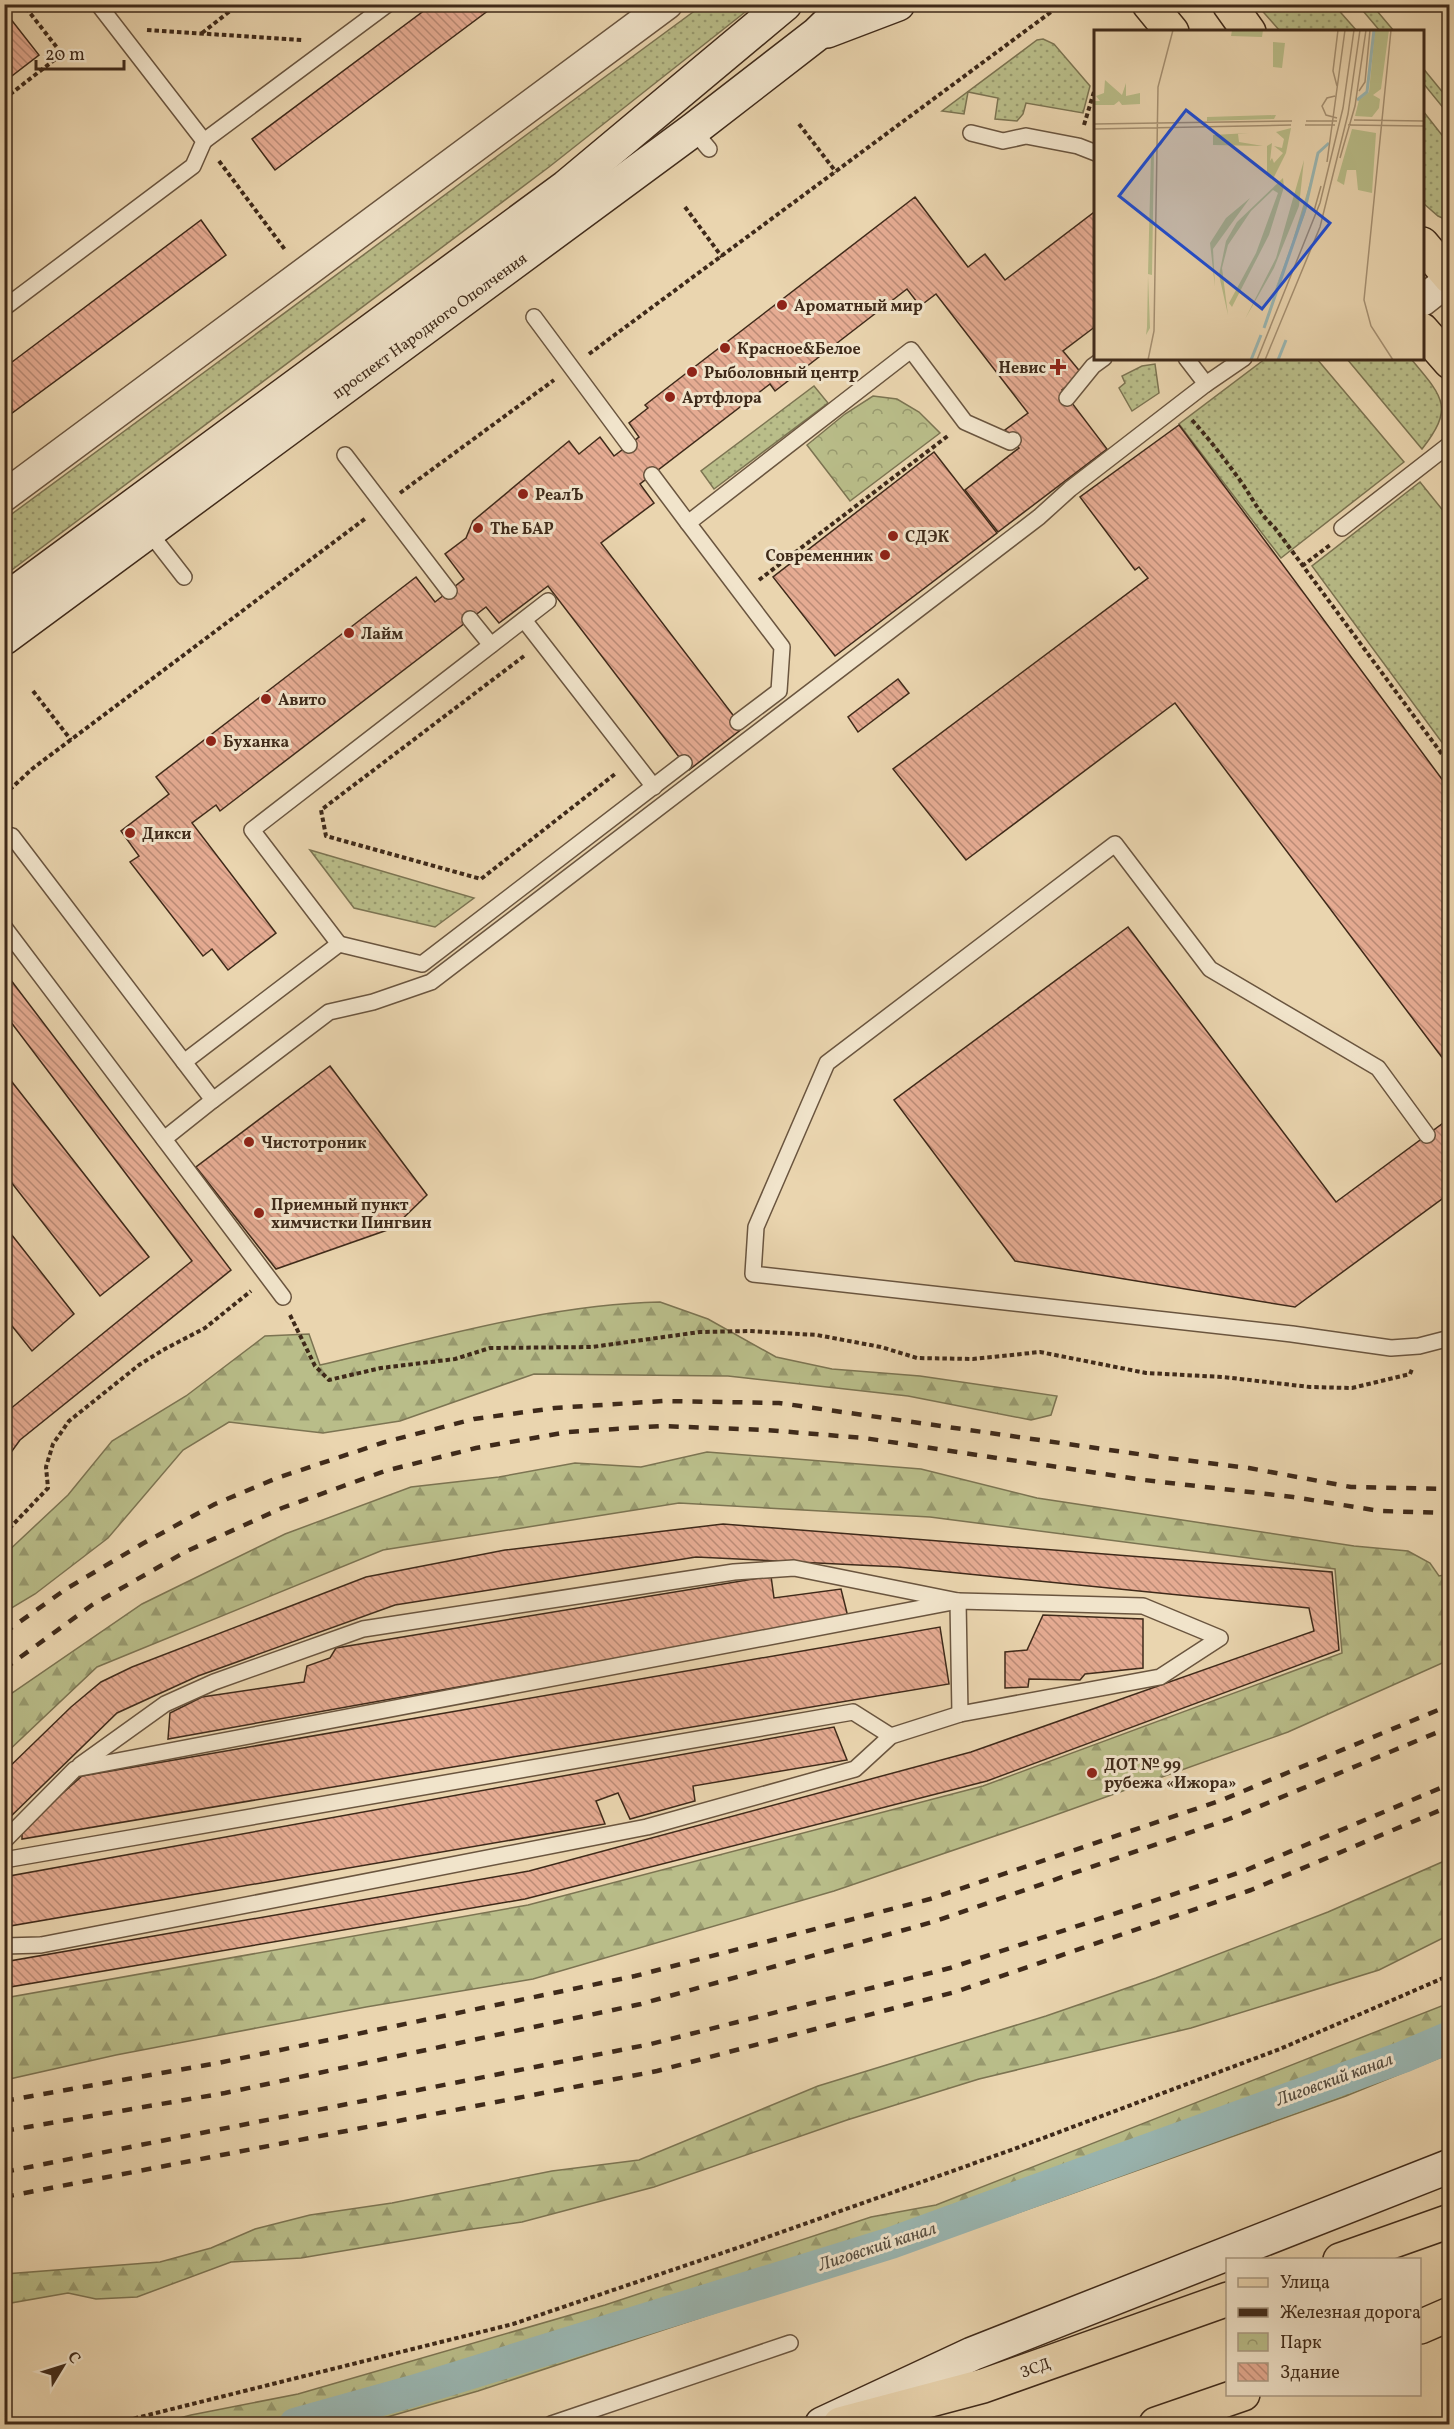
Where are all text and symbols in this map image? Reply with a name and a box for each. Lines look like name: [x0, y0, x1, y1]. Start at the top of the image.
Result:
inset map: [1094, 30, 1424, 360]
scale bar: [36, 33, 124, 71]
text: 20 m: [45, 43, 85, 68]
street label: проспект Народного Ополчения: [328, 248, 532, 405]
place label: Ароматный мир: [794, 296, 923, 318]
marker: Ароматный мир: [775, 298, 789, 312]
place label: Красное&Белое: [737, 339, 861, 361]
marker: Красное&Белое: [718, 341, 732, 355]
place label: Невис: [999, 358, 1047, 380]
marker: Невис: [1051, 360, 1065, 374]
place label: Рыболовный центр: [704, 363, 859, 385]
marker: Рыболовный центр: [685, 365, 699, 379]
place label: Артфлора: [682, 388, 762, 410]
marker: Артфлора: [663, 390, 677, 404]
place label: РеалЪ: [535, 485, 584, 507]
marker: РеалЪ: [516, 487, 530, 501]
place label: The БАР: [490, 519, 554, 541]
marker: The БАР: [471, 521, 485, 535]
place label: СДЭК: [905, 527, 949, 549]
marker: СДЭК: [886, 529, 900, 543]
place label: Современник: [765, 546, 873, 568]
marker: Современник: [878, 548, 892, 562]
place label: Лайм: [361, 624, 403, 646]
marker: Лайм: [342, 626, 356, 640]
place label: Авито: [278, 690, 327, 712]
marker: Авито: [259, 692, 273, 706]
place label: Буханка: [223, 732, 289, 754]
marker: Буханка: [204, 734, 218, 748]
place label: Дикси: [142, 824, 191, 846]
marker: Дикси: [123, 826, 137, 840]
place label: Чистотроник: [261, 1133, 367, 1155]
marker: Чистотроник: [242, 1135, 256, 1149]
place label: Приемный пункт химчистки Пингвин: [271, 1195, 432, 1235]
marker: Приемный пункт химчистки Пингвин: [252, 1206, 266, 1220]
place label: ДОТ № 99 рубежа «Ижора»: [1104, 1755, 1236, 1795]
marker: ДОТ № 99 рубежа «Ижора»: [1085, 1766, 1099, 1780]
water label: Лиговский канал: [1271, 2048, 1397, 2114]
water label: Лиговский канал: [814, 2216, 940, 2279]
legend: [1226, 2258, 1421, 2396]
text: Улица: [1280, 2271, 1330, 2296]
text: Железная дорога: [1280, 2301, 1421, 2326]
text: Парк: [1280, 2331, 1322, 2356]
north arrow: [33, 2336, 93, 2396]
text: С: [61, 2347, 85, 2369]
street label: ЗСД: [1017, 2353, 1054, 2384]
text: Здание: [1280, 2361, 1340, 2386]

